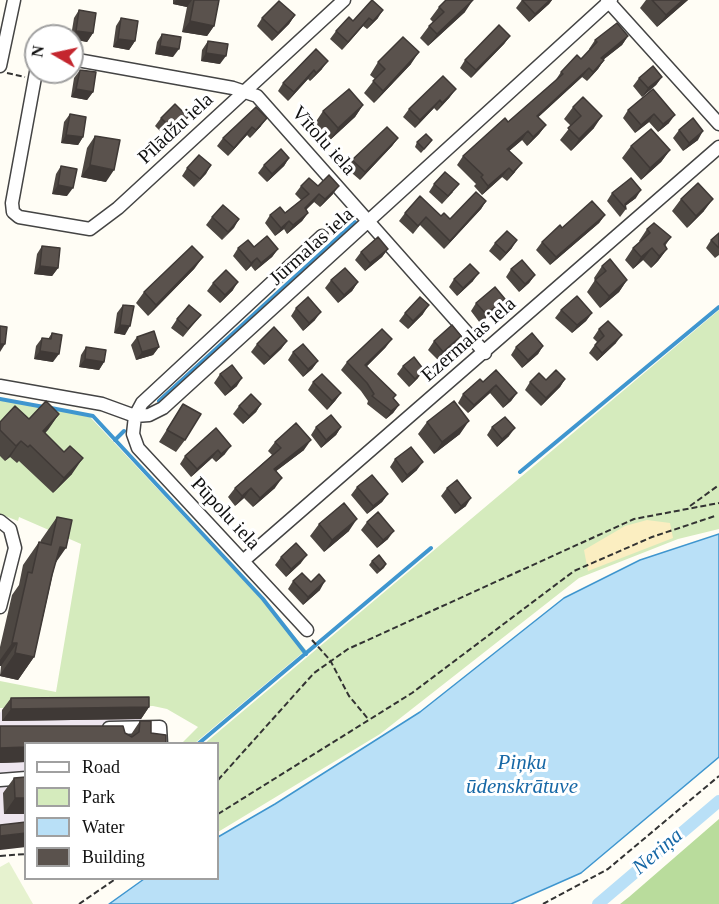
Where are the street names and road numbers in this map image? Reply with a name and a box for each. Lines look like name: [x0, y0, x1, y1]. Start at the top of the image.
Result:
street label: Pīlādžu iela: [133, 88, 219, 170]
street label: Vītolu iela: [286, 101, 360, 181]
street label: Jūrmalas iela: [265, 203, 359, 291]
street label: Ezermalas iela: [417, 293, 521, 387]
street label: Pūpolu iela: [185, 473, 265, 555]

